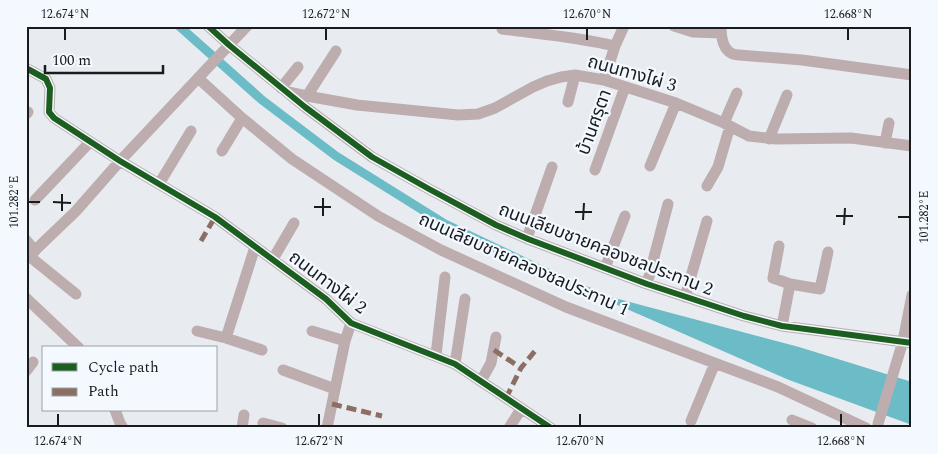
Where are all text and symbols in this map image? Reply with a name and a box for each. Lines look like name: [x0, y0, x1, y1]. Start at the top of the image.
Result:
text: 12.674°N: [41, 5, 89, 24]
text: 12.672°N: [302, 5, 350, 24]
text: 12.670°N: [563, 5, 611, 24]
text: 12.668°N: [824, 5, 872, 24]
scale bar: [45, 42, 162, 74]
street label: ถนนทางไผ่ 3: [584, 48, 680, 99]
text: 100 m: [52, 49, 91, 72]
street label: บ้านศรุตา: [570, 86, 619, 159]
text: 101.282°E: [5, 176, 24, 228]
text: 101.282°E: [915, 191, 934, 243]
street label: ถนนเลียบชายคลองชลประทาน 2: [495, 196, 717, 303]
street label: ถนนเลียบชายคลองชลประทาน 1: [414, 206, 633, 323]
street label: ถนนทางไผ่ 2: [283, 244, 372, 321]
legend: [42, 346, 218, 412]
text: Cycle path: [88, 356, 159, 379]
text: Path: [88, 380, 119, 403]
text: 12.674°N: [34, 432, 82, 451]
text: 12.672°N: [295, 432, 343, 451]
text: 12.670°N: [556, 432, 604, 451]
text: 12.668°N: [817, 432, 865, 451]

